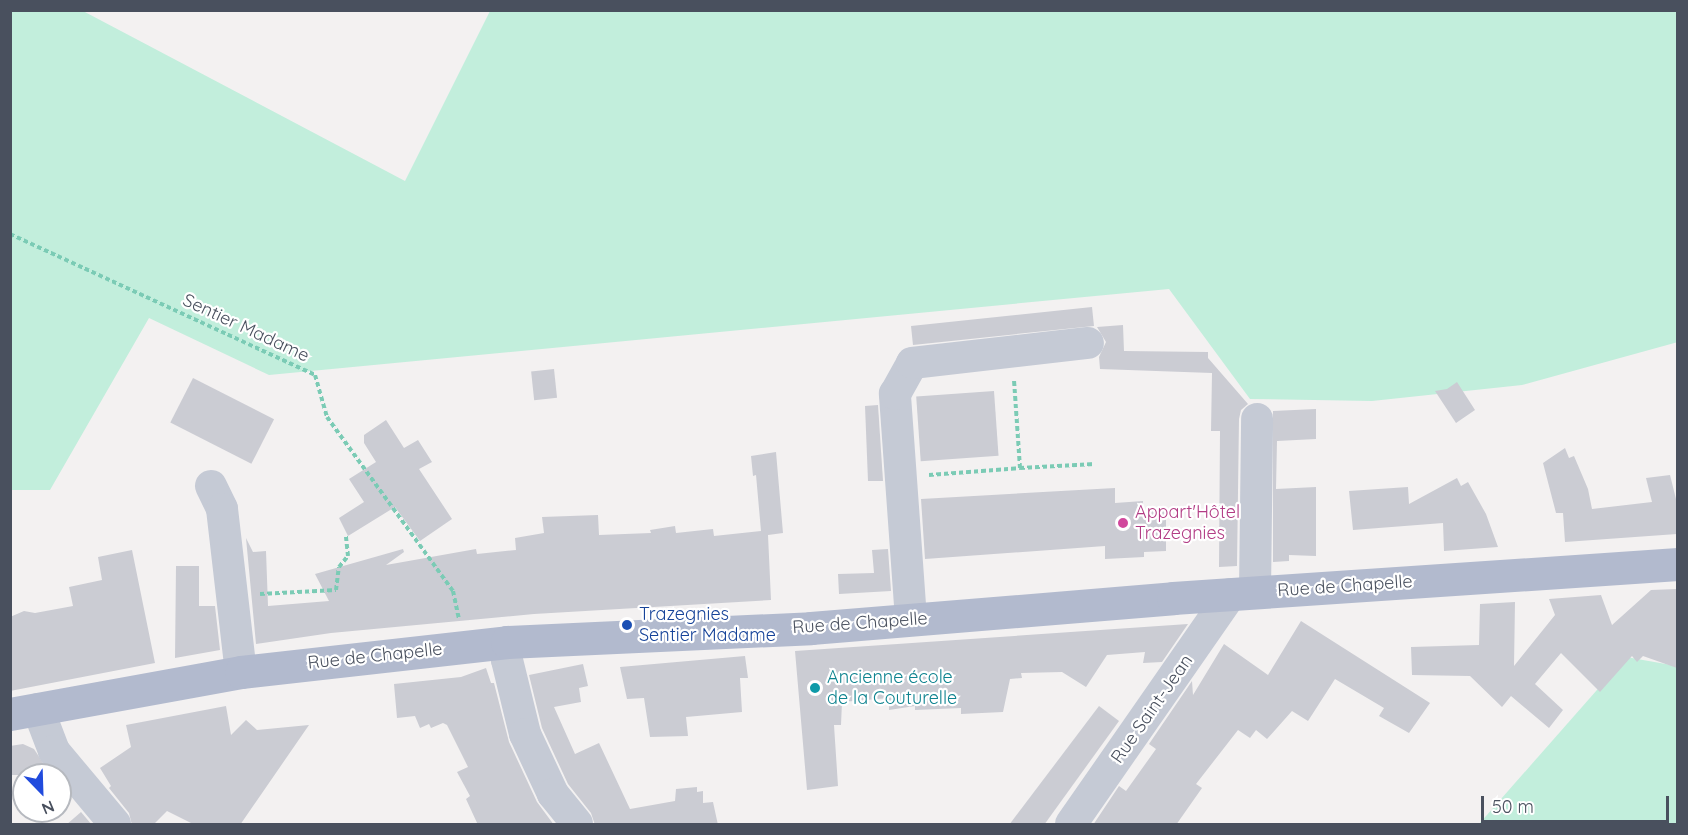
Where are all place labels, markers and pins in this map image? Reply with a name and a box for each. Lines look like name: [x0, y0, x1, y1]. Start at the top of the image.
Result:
place label: Appart'Hôtel Trazegnies: [1135, 502, 1240, 544]
marker: Appart'Hôtel Trazegnies: [1116, 516, 1130, 530]
place label: Trazegnies Sentier Madame: [639, 604, 776, 646]
marker: Trazegnies Sentier Madame: [620, 618, 634, 632]
place label: Ancienne école de la Couturelle: [827, 667, 957, 710]
marker: Ancienne école de la Couturelle: [808, 681, 822, 695]

